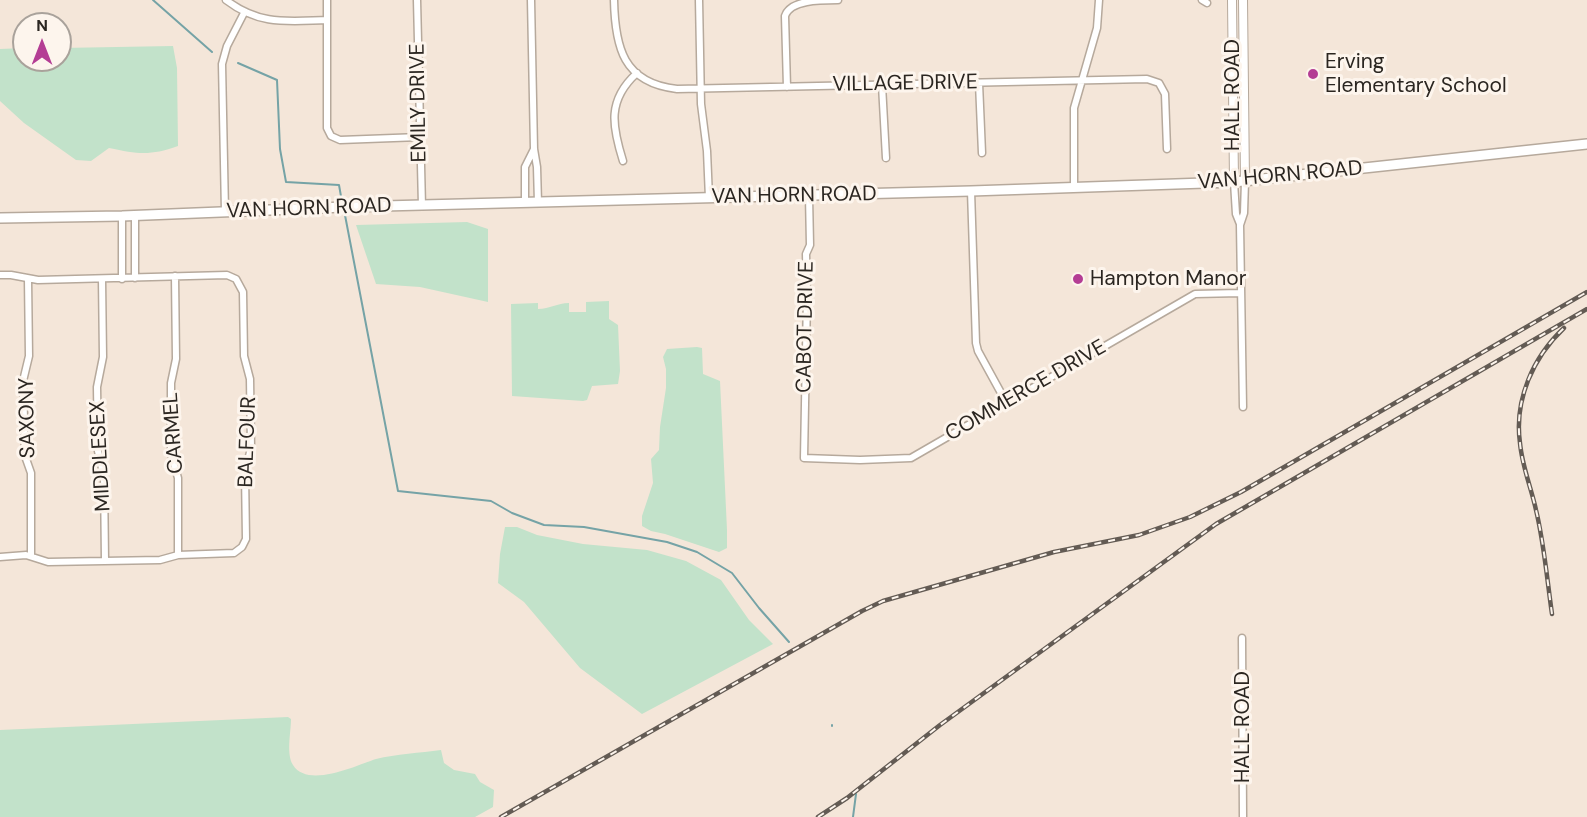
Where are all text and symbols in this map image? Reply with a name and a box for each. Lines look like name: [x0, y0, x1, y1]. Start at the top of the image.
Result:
north arrow: [12, 12, 72, 72]
text: N: [36, 15, 48, 36]
street label: HALL ROAD: [1220, 39, 1246, 151]
street label: EMILY DRIVE: [405, 43, 433, 163]
place label: Erving Elementary School: [1325, 49, 1507, 99]
marker: Erving Elementary School: [1306, 67, 1320, 81]
street label: VILLAGE DRIVE: [832, 70, 978, 98]
street label: VAN HORN ROAD: [1197, 156, 1363, 196]
street label: VAN HORN ROAD: [711, 182, 877, 210]
street label: VAN HORN ROAD: [226, 194, 392, 224]
street label: CABOT DRIVE: [792, 261, 820, 393]
place label: Hampton Manor: [1090, 266, 1247, 292]
marker: Hampton Manor: [1071, 272, 1085, 286]
street label: COMMERCE DRIVE: [941, 335, 1111, 447]
street label: SAXONY: [15, 377, 41, 459]
street label: CARMEL: [159, 391, 189, 475]
street label: BALFOUR: [234, 396, 262, 488]
street label: MIDDLESEX: [86, 400, 116, 512]
street label: HALL ROAD: [1230, 671, 1256, 783]

